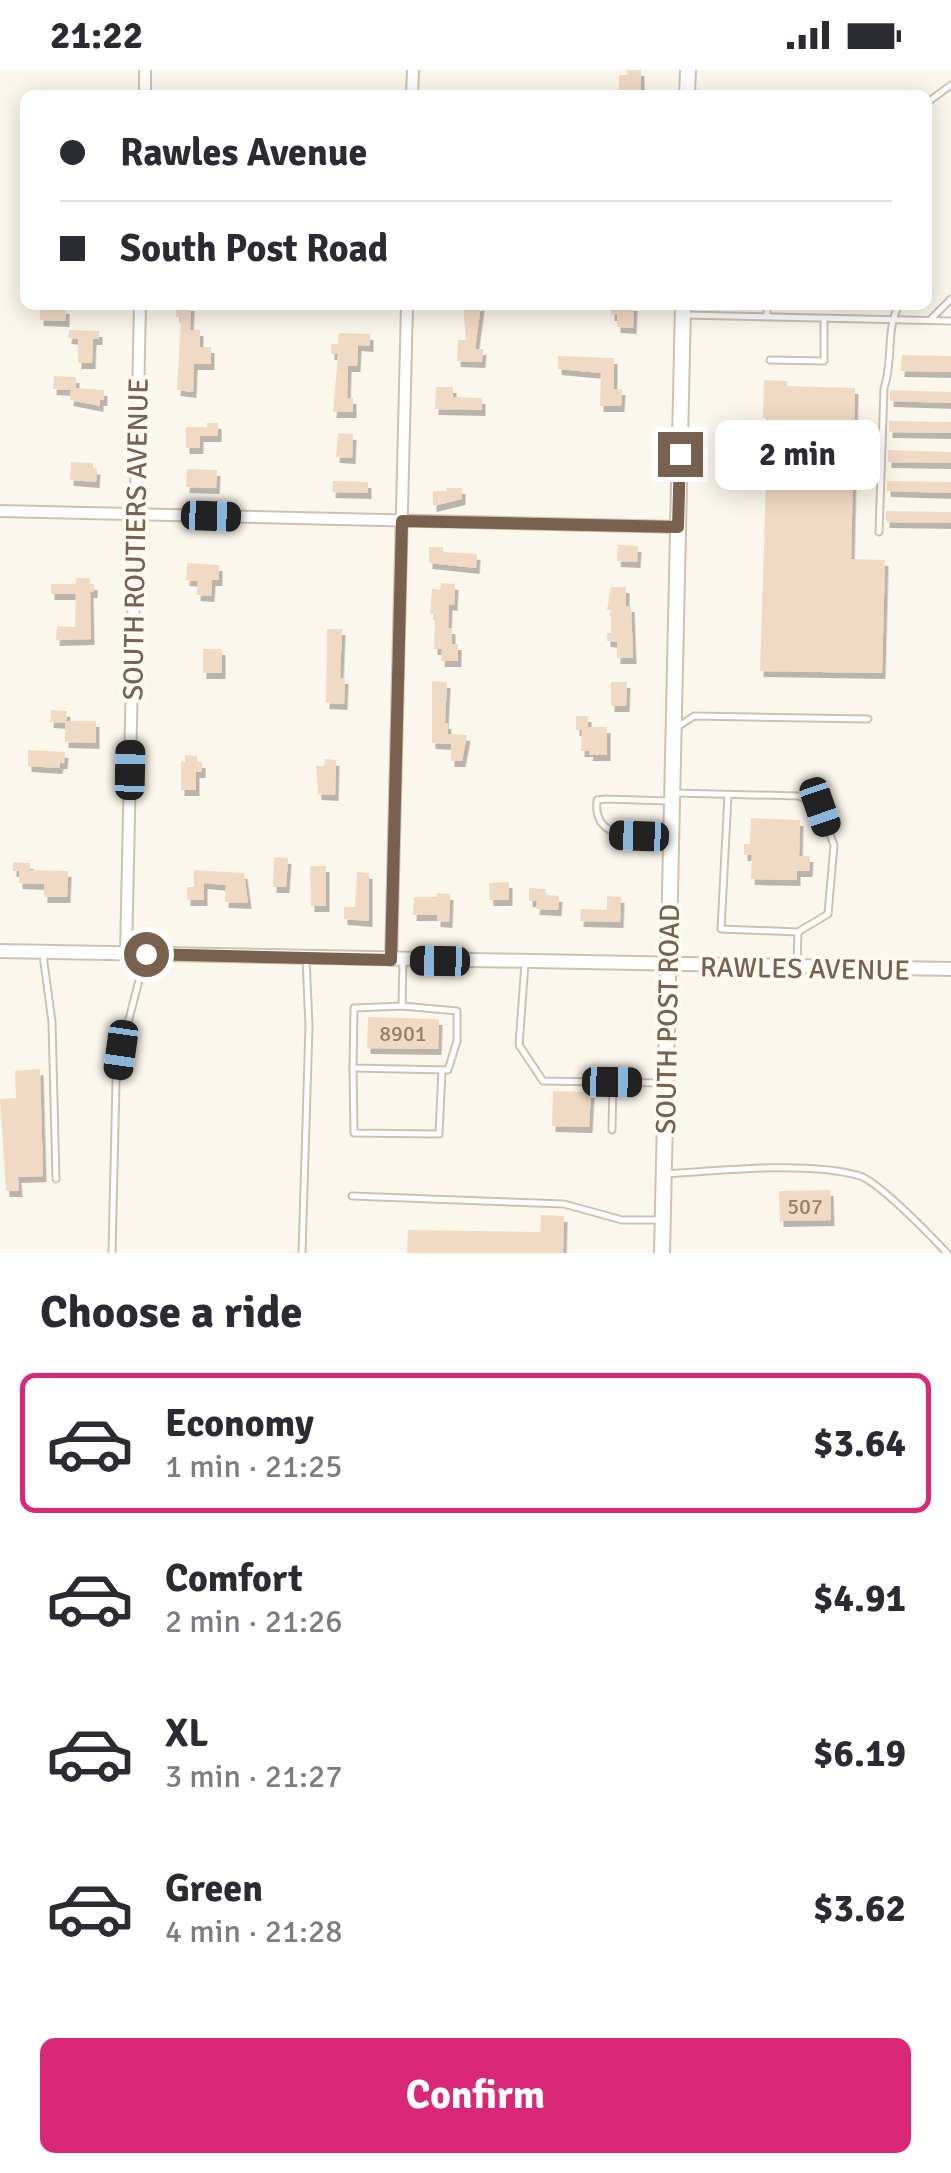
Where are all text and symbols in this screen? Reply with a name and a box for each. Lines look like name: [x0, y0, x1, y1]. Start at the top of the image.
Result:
text: 21:22: [50, 12, 143, 59]
text: Rawles Avenue: [120, 129, 367, 176]
text: South Post Road: [120, 225, 388, 272]
street label: SOUTH ROUTIERS AVENUE: [116, 377, 156, 701]
callout: 2 min: [715, 419, 880, 489]
route end: [658, 432, 703, 477]
text: 2 min: [759, 435, 836, 474]
car: [180, 500, 242, 532]
car: [114, 740, 146, 800]
car: [796, 774, 844, 840]
car: [608, 820, 670, 852]
street label: SOUTH POST ROAD: [649, 904, 687, 1134]
route start: [124, 932, 169, 977]
car: [410, 945, 470, 977]
street label: RAWLES AVENUE: [700, 950, 910, 988]
car: [102, 1018, 140, 1082]
house number: 8901: [379, 1020, 427, 1047]
car: [582, 1066, 642, 1098]
house number: 507: [787, 1193, 823, 1220]
text: Choose a ride: [40, 1285, 303, 1340]
icon: car: [45, 1398, 135, 1488]
text: Economy: [165, 1400, 314, 1447]
text: $3.64: [813, 1420, 906, 1467]
text: 1 min · 21:25: [165, 1447, 343, 1486]
icon: car: [45, 1553, 135, 1643]
text: Comfort: [165, 1555, 303, 1602]
text: $4.91: [813, 1575, 906, 1622]
text: 2 min · 21:26: [165, 1602, 343, 1641]
icon: car: [45, 1708, 135, 1798]
text: XL: [165, 1710, 208, 1757]
text: $6.19: [813, 1730, 906, 1777]
text: 3 min · 21:27: [165, 1757, 343, 1796]
icon: car: [45, 1863, 135, 1953]
text: Green: [165, 1865, 263, 1912]
text: $3.62: [813, 1885, 906, 1932]
text: 4 min · 21:28: [165, 1912, 343, 1951]
button: Confirm: [40, 2038, 911, 2153]

